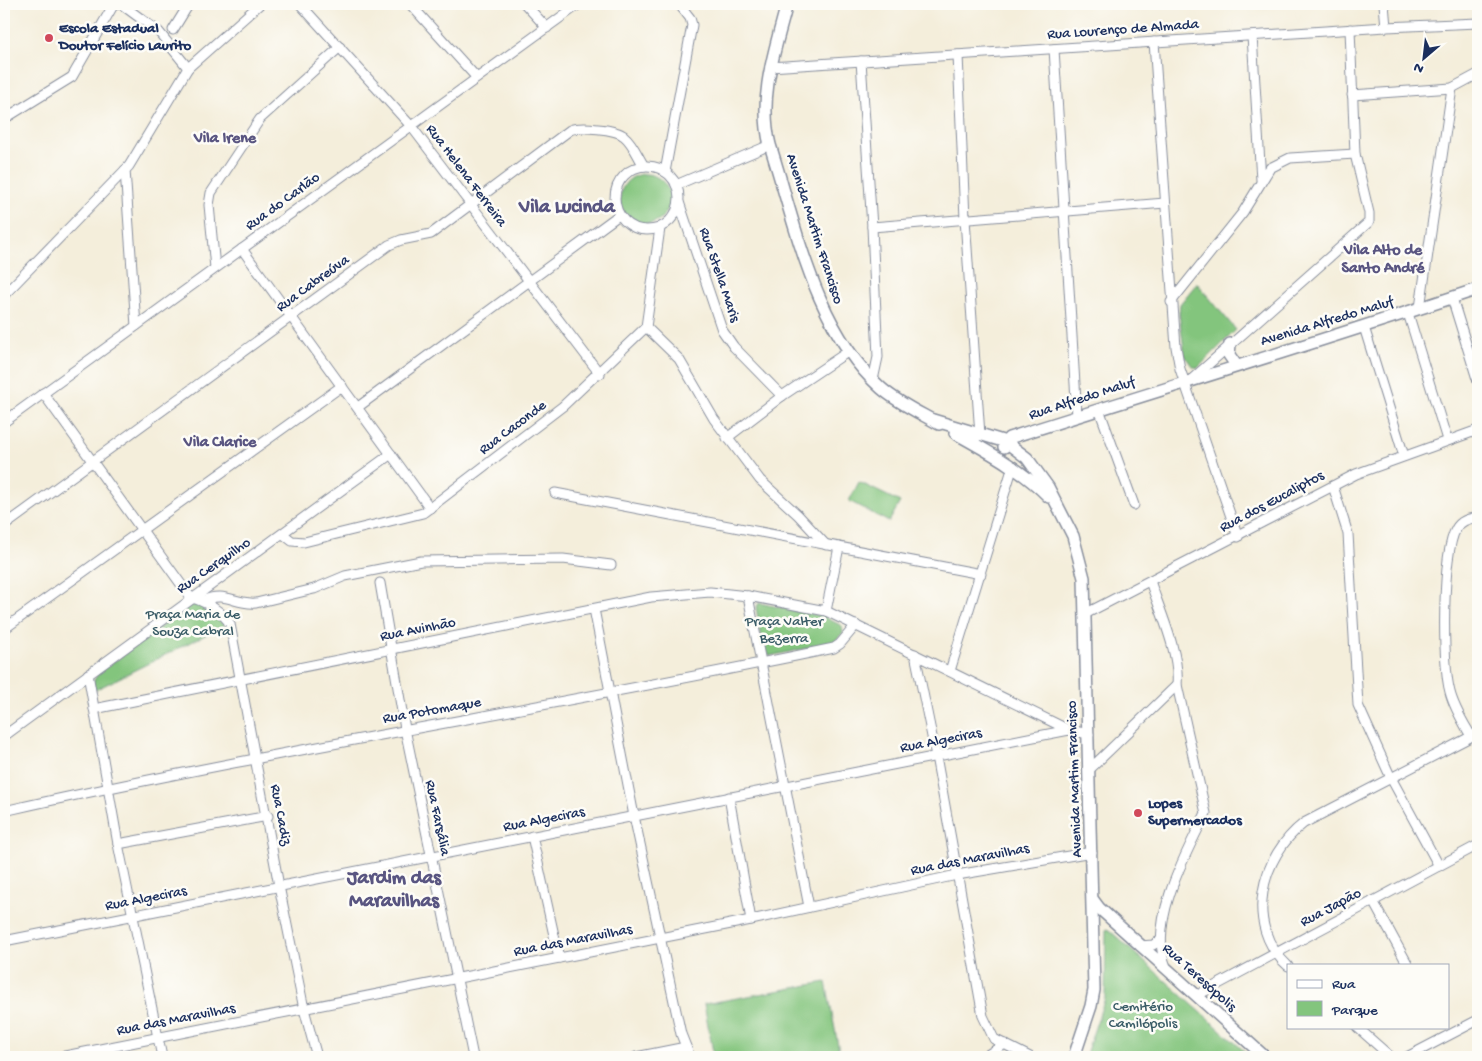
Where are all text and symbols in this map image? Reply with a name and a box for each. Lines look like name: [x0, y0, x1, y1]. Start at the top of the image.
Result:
street label: Rua Lourenço de Almada: [1047, 16, 1200, 44]
place label: Escola Estadual Doutor Felício Laurito: [57, 20, 192, 55]
marker: Escola Estadual Doutor Felício Laurito: [43, 32, 55, 44]
north arrow: [1400, 32, 1450, 82]
text: N: [1411, 58, 1427, 77]
street label: Rua Helena Ferreira: [422, 121, 511, 231]
district label: Vila Irene: [193, 130, 257, 149]
street label: Avenida Martim Francisco: [781, 152, 847, 307]
street label: Rua do Carlão: [242, 169, 324, 235]
district label: Vila Lucinda: [518, 197, 616, 220]
street label: Rua Stella Maris: [694, 225, 744, 325]
district label: Vila Alto de Santo André: [1342, 242, 1425, 279]
street label: Rua Cabreúva: [273, 251, 354, 317]
street label: Avenida Alfredo Maluf: [1258, 293, 1397, 351]
street label: Rua Alfredo Maluf: [1027, 373, 1139, 425]
street label: Rua Caconde: [476, 397, 550, 459]
district label: Vila Clarice: [183, 434, 257, 453]
street label: Rua dos Eucaliptos: [1217, 467, 1328, 537]
street label: Rua Cerquilho: [173, 534, 255, 598]
park label: Praça Maria de Souza Cabral: [145, 606, 241, 641]
park label: Praça Valter Bezerra: [744, 613, 825, 648]
street label: Rua Avinhão: [379, 614, 458, 646]
street label: Rua Potomaque: [381, 693, 483, 729]
street label: Avenida Martim Francisco: [1063, 700, 1087, 858]
street label: Rua Algeciras: [899, 724, 984, 758]
street label: Rua Farsália: [420, 779, 454, 858]
street label: Rua Cadiz: [265, 783, 295, 847]
place label: Lopes Supermercados: [1148, 795, 1243, 830]
street label: Rua Algeciras: [502, 803, 587, 837]
marker: Lopes Supermercados: [1132, 807, 1144, 819]
street label: Rua das Maravilhas: [909, 840, 1031, 880]
district label: Jardim das Maravilhas: [346, 868, 443, 914]
street label: Rua Algeciras: [104, 882, 189, 916]
street label: Rua Japão: [1297, 884, 1365, 932]
street label: Rua das Maravilhas: [512, 921, 634, 961]
street label: Rua Teresópolis: [1158, 940, 1240, 1016]
legend: [1287, 964, 1450, 1028]
text: Rua: [1332, 976, 1356, 994]
park label: Cemitério Camilópolis: [1109, 998, 1178, 1033]
street label: Rua das Maravilhas: [115, 1000, 237, 1040]
text: Parque: [1331, 1002, 1378, 1020]

